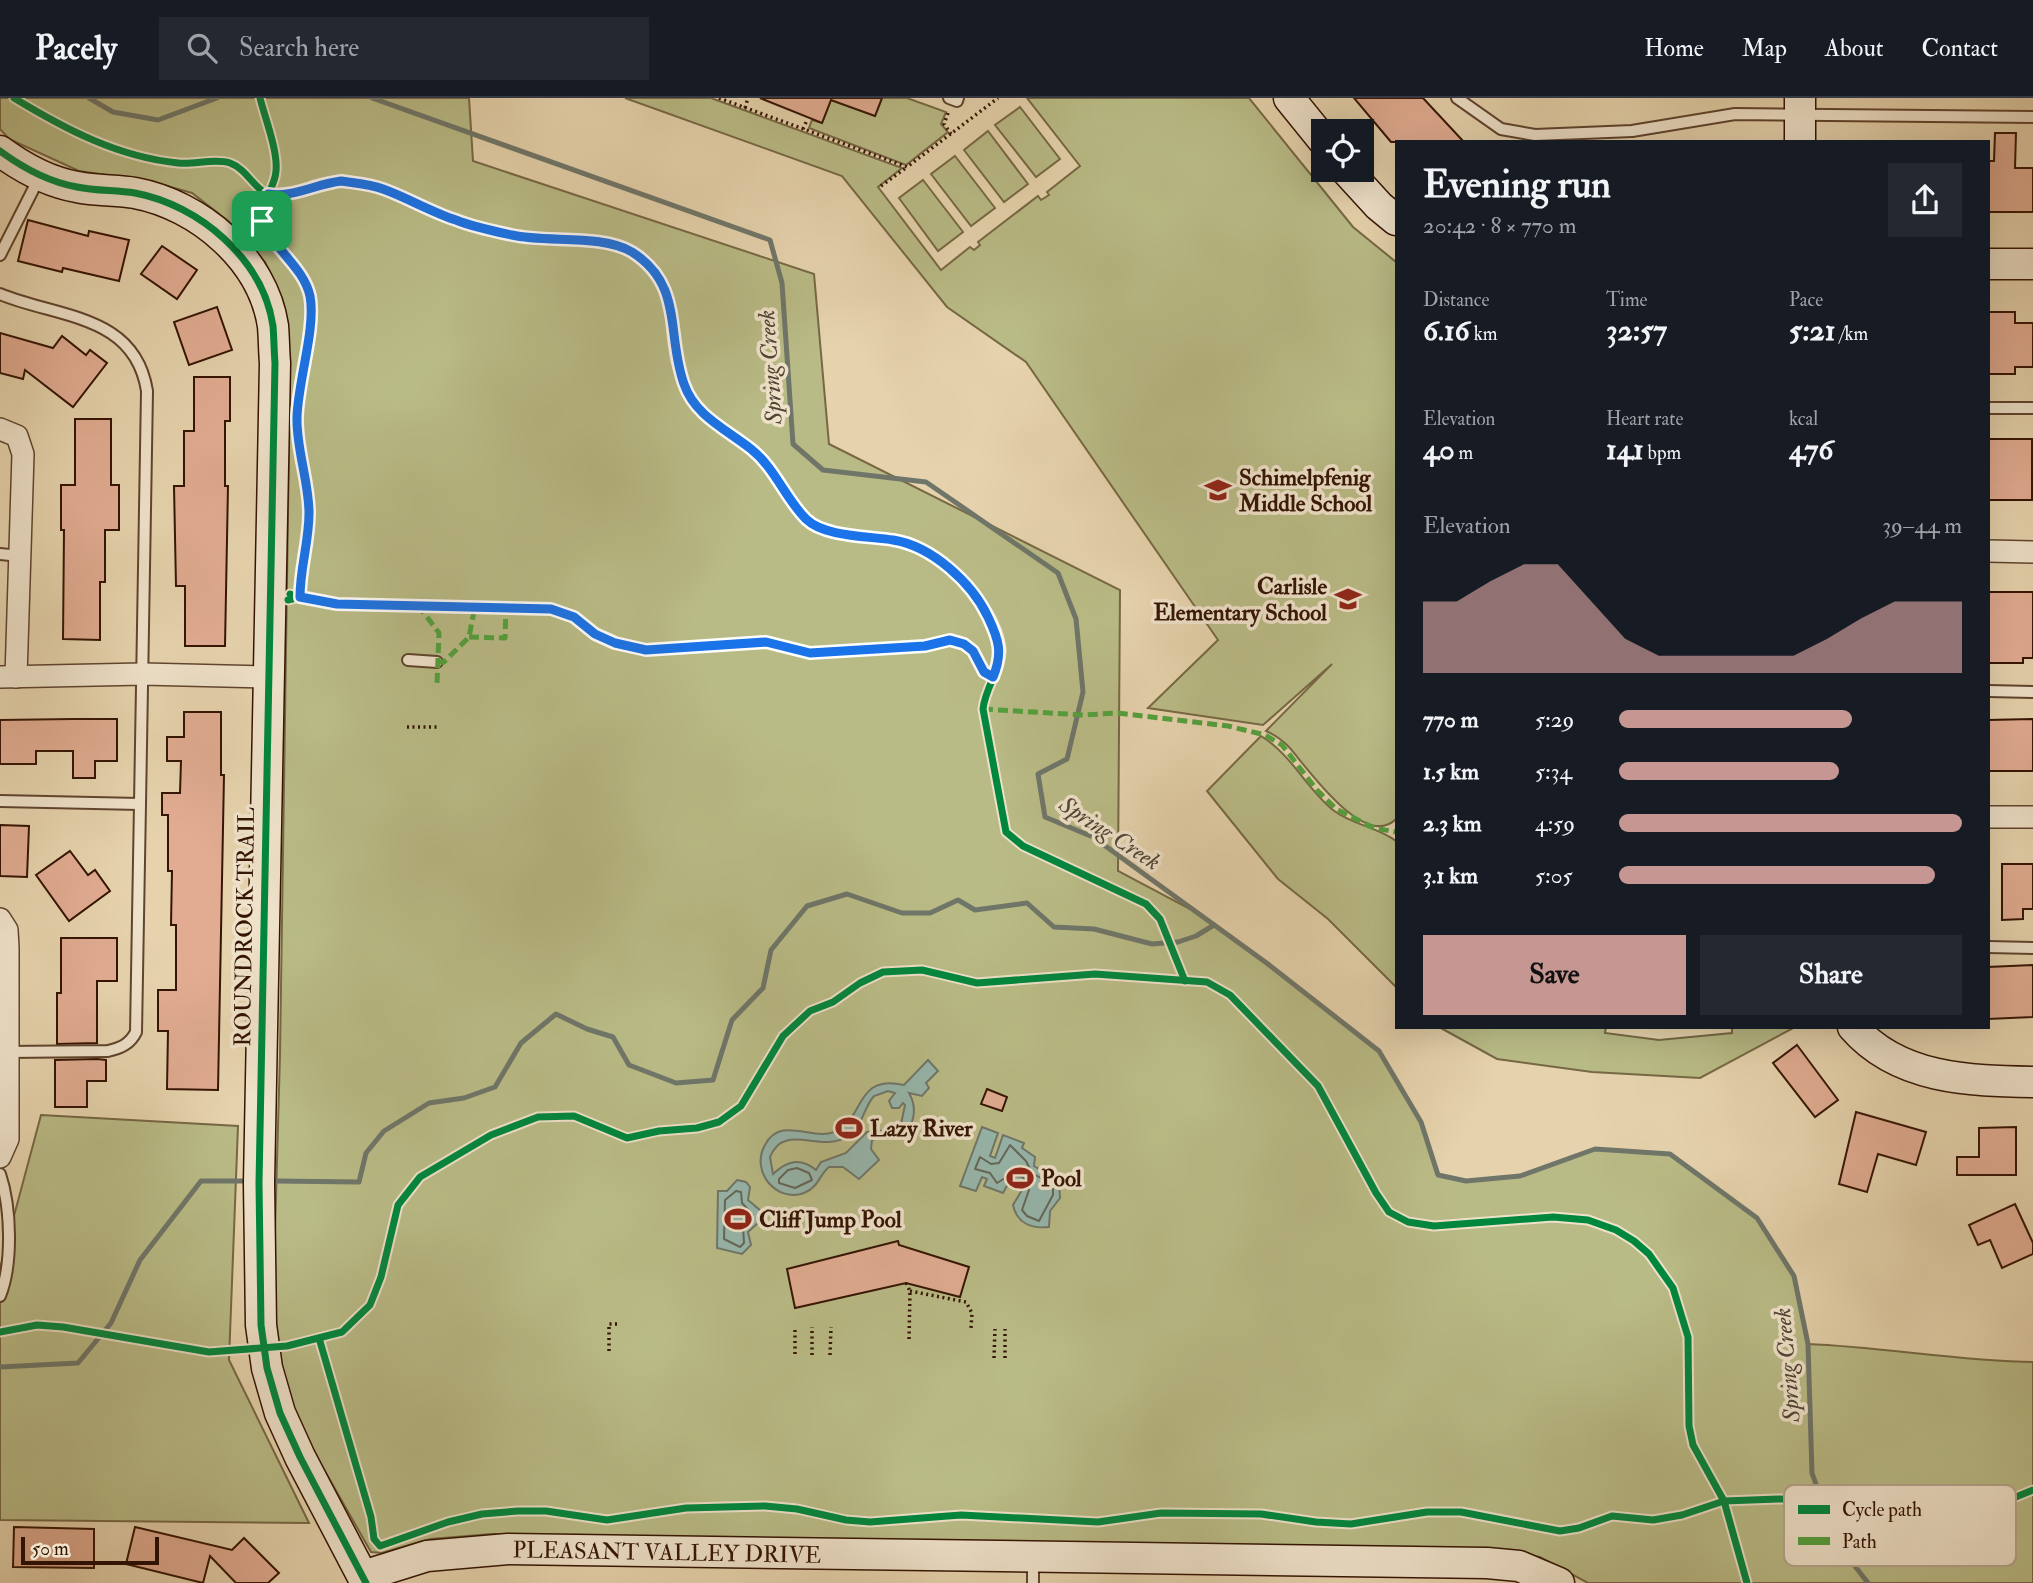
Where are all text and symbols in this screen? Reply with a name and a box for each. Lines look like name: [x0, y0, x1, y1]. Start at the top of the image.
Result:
search box: [159, 17, 649, 80]
text: Pacely: [35, 28, 117, 69]
icon: search: [183, 29, 221, 67]
text: Search here: [239, 32, 359, 64]
text: Home: [1644, 33, 1704, 64]
text: Map: [1742, 33, 1787, 64]
text: About: [1825, 33, 1884, 64]
text: Contact: [1922, 33, 1998, 64]
map controls: [1311, 119, 1374, 182]
button: locate: [1311, 119, 1374, 182]
text: Evening run: [1423, 161, 1611, 209]
button: share: [1888, 163, 1962, 237]
pin: [232, 191, 292, 251]
icon: arrive: [243, 202, 281, 240]
text: 20:42 · 8 × 770 m: [1423, 211, 1577, 240]
text: Distance: [1423, 288, 1489, 312]
text: Time: [1606, 288, 1648, 312]
text: Pace: [1789, 288, 1823, 312]
water label: Spring Creek: [751, 309, 790, 426]
text: 6.16: [1423, 312, 1470, 349]
text: 32:57: [1606, 312, 1667, 349]
text: 5:21: [1789, 312, 1836, 349]
text: km: [1470, 322, 1497, 346]
text: /km: [1836, 322, 1868, 346]
text: Elevation: [1423, 407, 1495, 431]
text: Heart rate: [1606, 407, 1683, 431]
text: kcal: [1789, 407, 1818, 431]
text: 40: [1423, 431, 1455, 468]
text: 141: [1606, 431, 1644, 468]
text: 476: [1789, 431, 1833, 468]
text: m: [1455, 441, 1473, 465]
text: bpm: [1644, 441, 1681, 465]
place label: Schimelpfenig Middle School: [1238, 463, 1373, 518]
school or university icon: Schimelpfenig Middle School: [1203, 475, 1233, 505]
text: Elevation: [1423, 511, 1511, 540]
text: 39–44 m: [1882, 511, 1962, 540]
place label: Carlisle Elementary School: [1153, 572, 1328, 628]
school or university icon: Carlisle Elementary School: [1333, 584, 1363, 614]
text: 770 m: [1423, 705, 1479, 734]
text: 5:29: [1535, 705, 1574, 734]
text: 1.5 km: [1423, 757, 1479, 786]
text: 5:34: [1535, 757, 1572, 786]
water label: Spring Creek: [1052, 789, 1166, 878]
street label: ROUNDROCK TRAIL: [228, 807, 261, 1047]
text: 2.3 km: [1423, 809, 1482, 838]
text: 4:59: [1535, 809, 1575, 838]
text: 3.1 km: [1423, 861, 1478, 890]
text: 5:05: [1535, 861, 1573, 890]
button: Save: [1423, 935, 1686, 1015]
button: Share: [1700, 935, 1962, 1015]
sports icon: Lazy River: [834, 1113, 864, 1143]
place label: Lazy River: [870, 1114, 973, 1144]
sports icon: Pool: [1005, 1163, 1035, 1193]
place label: Pool: [1041, 1164, 1083, 1193]
sports icon: Cliff Jump Pool: [723, 1204, 753, 1234]
place label: Cliff Jump Pool: [759, 1205, 903, 1235]
water label: Spring Creek: [1767, 1306, 1808, 1424]
legend: [1784, 1485, 2016, 1566]
text: Cycle path: [1842, 1498, 1922, 1523]
text: Path: [1842, 1530, 1877, 1554]
scale bar: [21, 1534, 159, 1566]
street label: PLEASANT VALLEY DRIVE: [512, 1535, 822, 1570]
text: 50 m: [32, 1537, 69, 1561]

